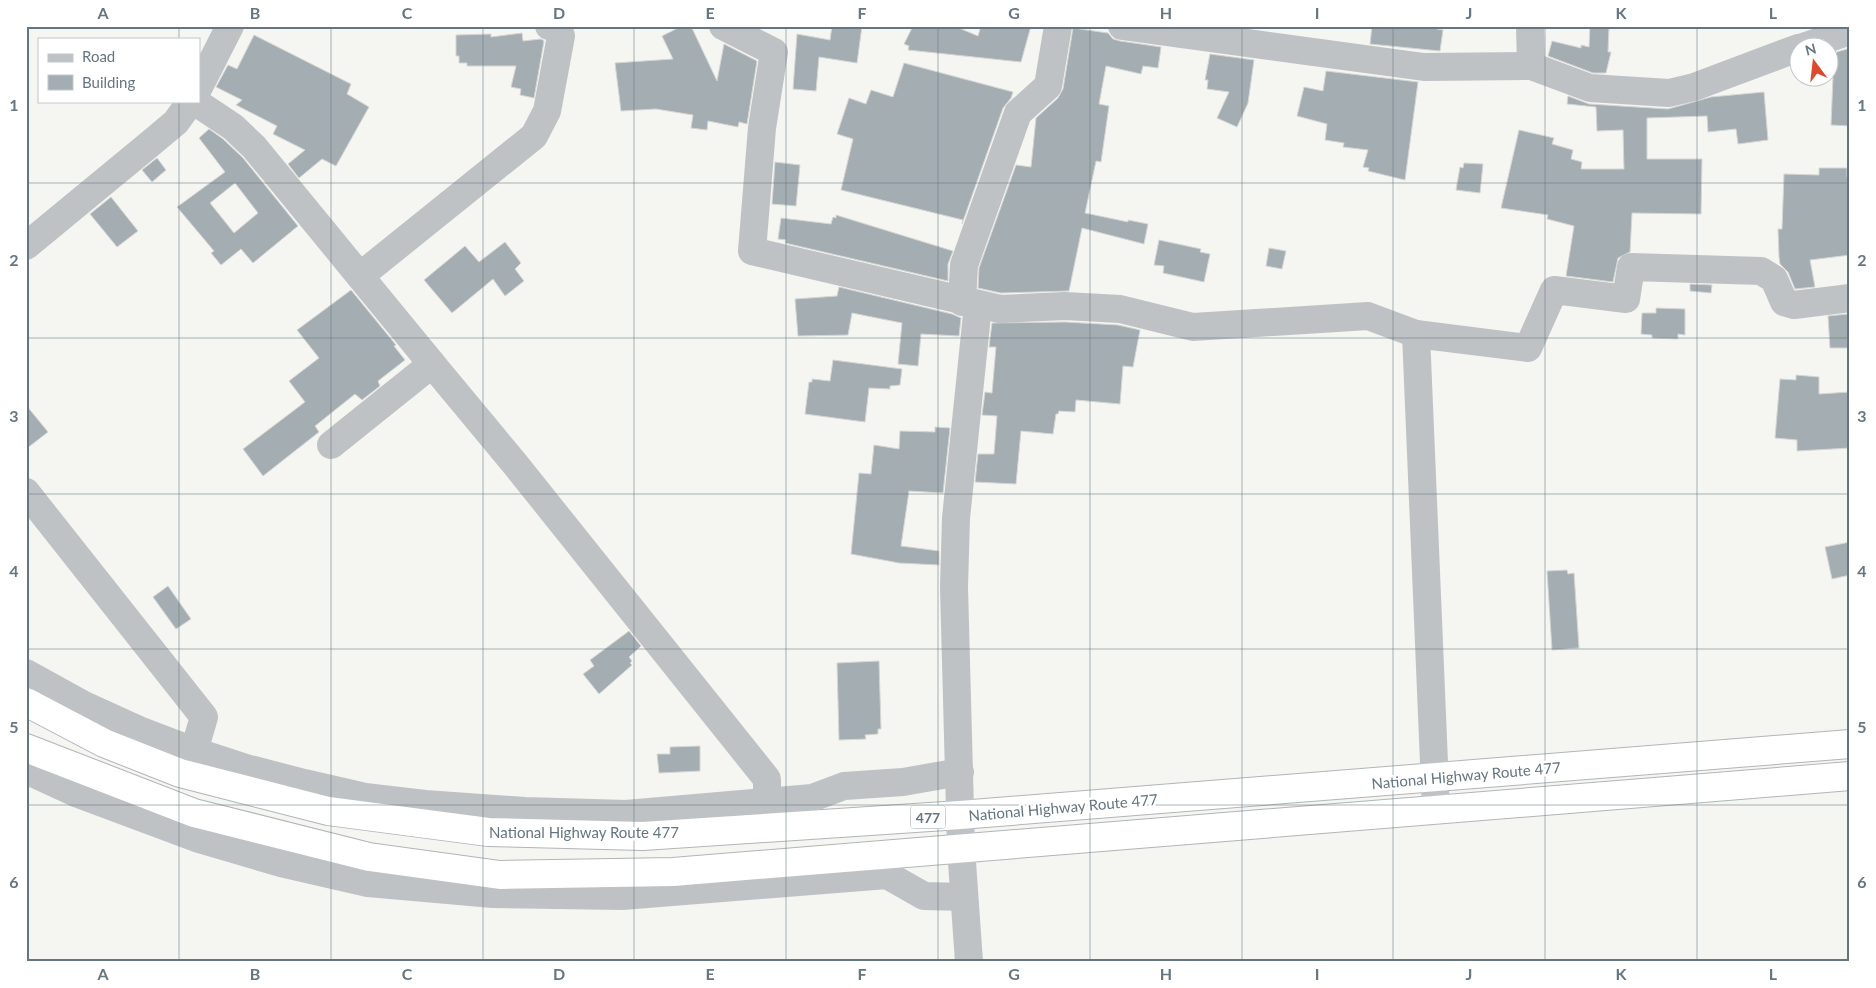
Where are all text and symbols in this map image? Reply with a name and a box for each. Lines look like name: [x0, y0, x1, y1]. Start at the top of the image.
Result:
text: A: [96, 3, 109, 22]
text: B: [250, 3, 260, 22]
text: C: [402, 3, 413, 22]
text: D: [553, 3, 565, 22]
text: E: [705, 3, 715, 22]
text: F: [857, 3, 867, 22]
text: G: [1008, 3, 1020, 22]
text: H: [1160, 3, 1172, 22]
text: I: [1315, 3, 1319, 22]
text: J: [1466, 3, 1472, 22]
text: K: [1616, 3, 1628, 22]
text: L: [1769, 3, 1778, 22]
legend: [38, 38, 200, 102]
north arrow: [1788, 38, 1838, 88]
text: N: [1803, 39, 1818, 59]
text: Road: [82, 47, 115, 65]
text: Building: [82, 73, 135, 91]
text: 1: [9, 95, 19, 114]
text: 1: [1857, 95, 1867, 114]
text: 2: [9, 250, 19, 269]
text: 2: [1857, 250, 1867, 269]
text: 3: [9, 406, 19, 425]
text: 3: [1857, 406, 1867, 425]
text: 4: [9, 561, 19, 580]
text: 4: [1857, 561, 1867, 580]
text: 5: [9, 717, 19, 736]
text: 5: [1857, 717, 1867, 736]
street label: National Highway Route 477: [1371, 758, 1562, 792]
street label: National Highway Route 477: [968, 790, 1159, 824]
road number: 477: [910, 806, 946, 829]
street label: National Highway Route 477: [489, 823, 679, 841]
text: 6: [9, 872, 19, 891]
text: 6: [1857, 872, 1867, 891]
text: A: [96, 964, 109, 983]
text: B: [250, 964, 260, 983]
text: C: [402, 964, 413, 983]
text: D: [553, 964, 565, 983]
text: E: [705, 964, 715, 983]
text: F: [857, 964, 867, 983]
text: G: [1008, 964, 1020, 983]
text: H: [1160, 964, 1172, 983]
text: I: [1315, 964, 1319, 983]
text: J: [1466, 964, 1472, 983]
text: K: [1616, 964, 1628, 983]
text: L: [1769, 964, 1778, 983]

